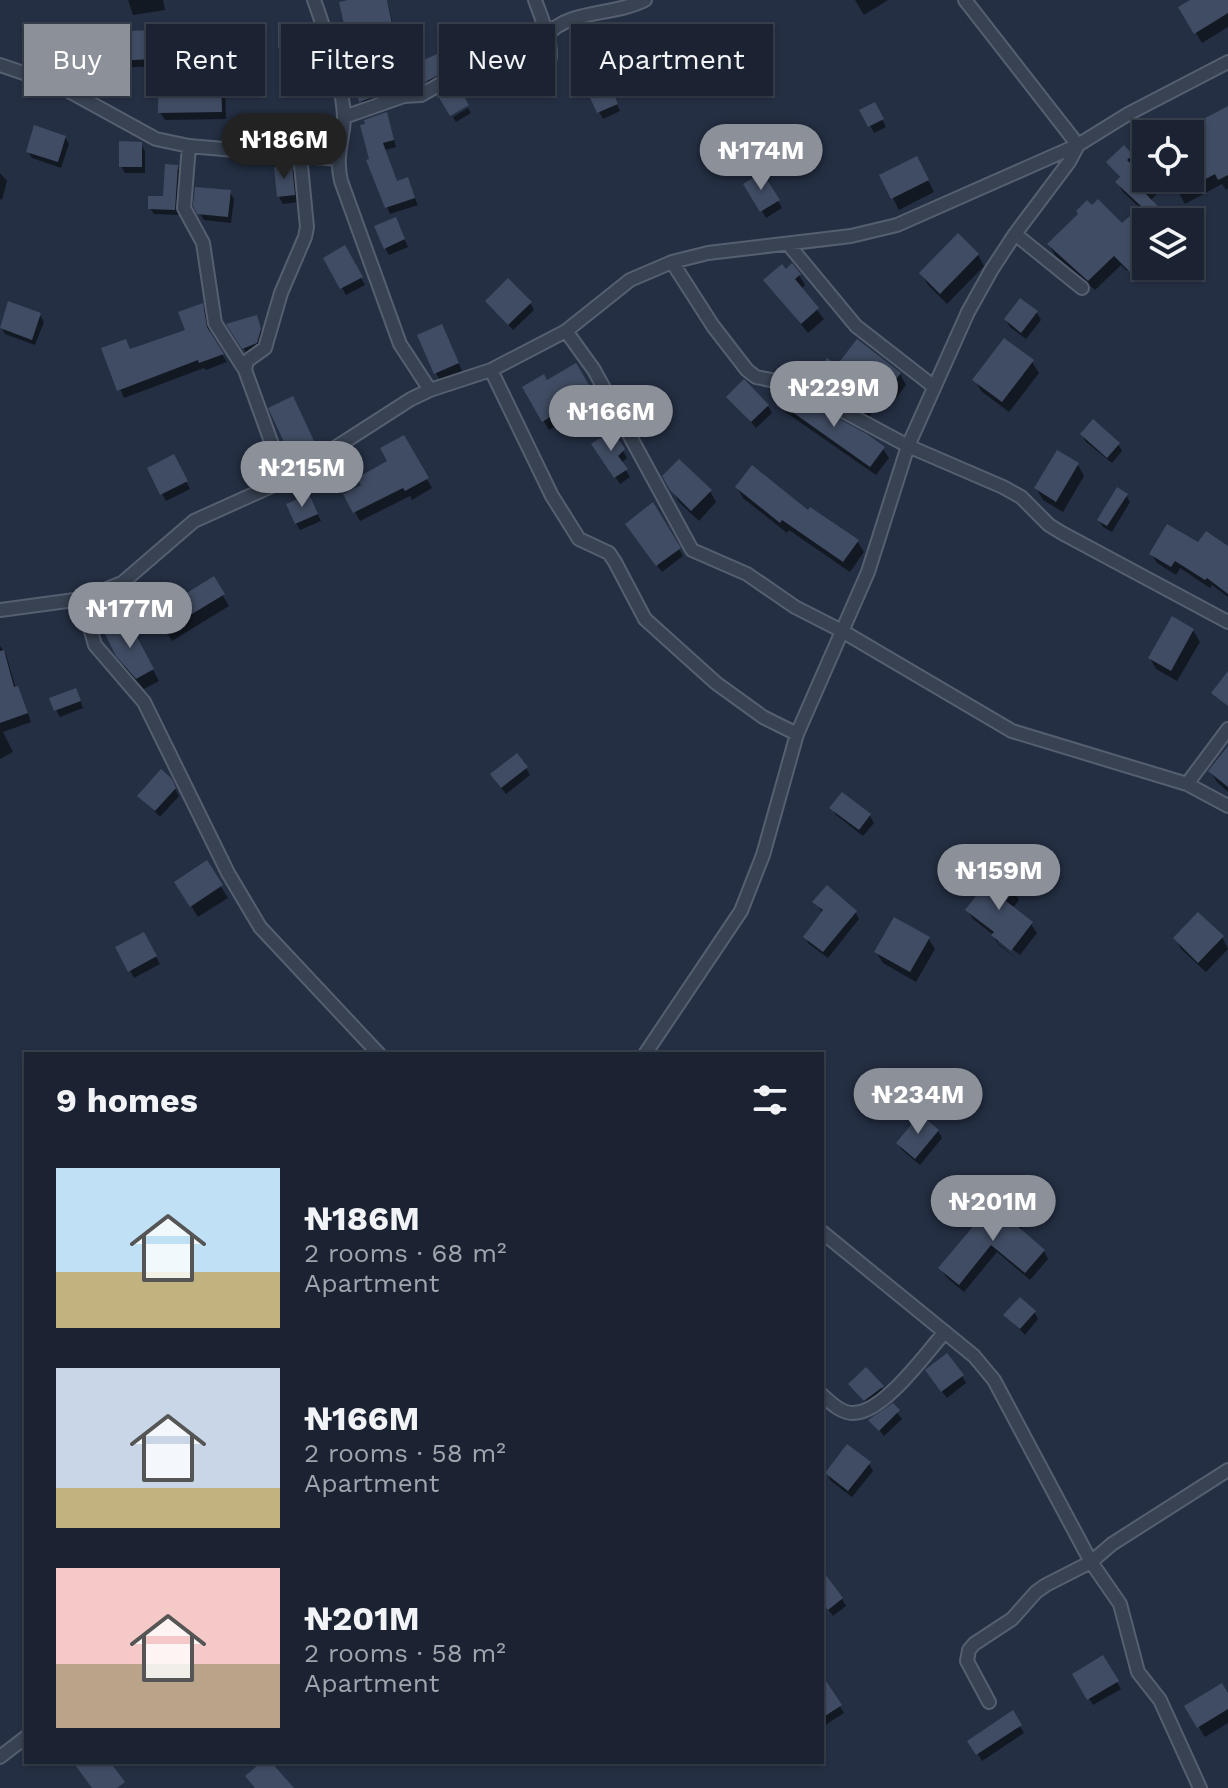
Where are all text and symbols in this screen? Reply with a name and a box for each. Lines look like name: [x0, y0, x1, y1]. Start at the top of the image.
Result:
chip: Buy: [24, 24, 130, 96]
chip: Rent: [146, 24, 265, 96]
chip: Filters: [281, 24, 423, 96]
chip: New: [439, 24, 555, 96]
chip: Apartment: [571, 24, 773, 96]
pin: ₦186M: [228, 113, 340, 181]
map controls: [1132, 120, 1204, 280]
button: locate: [1132, 120, 1204, 192]
text: ₦186M: [240, 124, 328, 154]
pin: ₦174M: [705, 124, 817, 192]
text: ₦174M: [718, 135, 804, 165]
button: layers: [1132, 208, 1204, 280]
pin: ₦229M: [778, 361, 890, 429]
text: ₦229M: [788, 372, 880, 402]
pin: ₦166M: [555, 385, 667, 453]
text: ₦166M: [567, 396, 655, 426]
pin: ₦215M: [246, 441, 358, 509]
text: ₦215M: [259, 452, 345, 482]
pin: ₦177M: [74, 582, 186, 650]
text: ₦177M: [86, 593, 174, 623]
pin: ₦159M: [943, 844, 1055, 912]
text: ₦159M: [955, 855, 1043, 885]
pin: ₦234M: [862, 1068, 974, 1136]
icon: filters: [748, 1078, 792, 1122]
text: ₦234M: [872, 1079, 964, 1109]
text: 9 homes: [56, 1080, 198, 1120]
pin: ₦201M: [937, 1175, 1049, 1243]
text: ₦201M: [949, 1186, 1037, 1216]
text: ₦186M: [304, 1198, 420, 1238]
icon: home: [120, 1200, 216, 1296]
text: 2 rooms · 68 m²: [304, 1238, 506, 1268]
text: Apartment: [304, 1268, 440, 1298]
text: ₦166M: [304, 1398, 419, 1438]
icon: home: [120, 1400, 216, 1496]
text: 2 rooms · 58 m²: [304, 1438, 506, 1468]
text: Apartment: [304, 1468, 440, 1498]
text: ₦201M: [304, 1598, 420, 1638]
icon: home: [120, 1600, 216, 1696]
text: 2 rooms · 58 m²: [304, 1638, 506, 1668]
text: Apartment: [304, 1668, 440, 1698]

